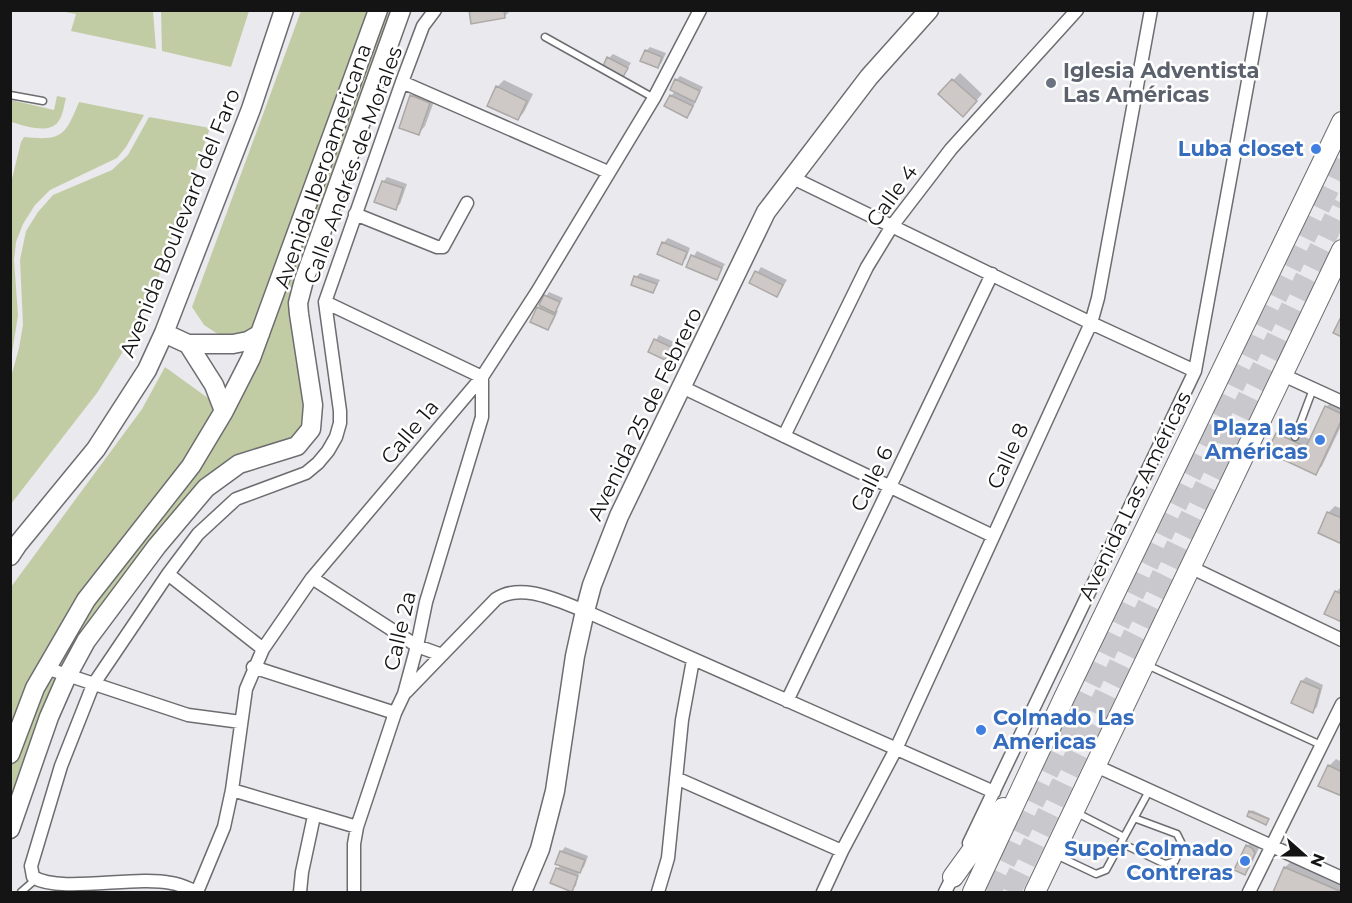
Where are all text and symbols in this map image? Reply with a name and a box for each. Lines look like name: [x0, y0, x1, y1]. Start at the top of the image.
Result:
street label: Avenida Iberoamericana: [269, 40, 376, 291]
street label: Calle Andrés de Morales: [298, 43, 407, 287]
place label: Iglesia Adventista Las Américas: [1063, 58, 1259, 107]
marker: Iglesia Adventista Las Américas: [1044, 76, 1058, 90]
street label: Avenida Boulevard del Faro: [114, 85, 245, 361]
place label: Luba closet: [1178, 136, 1304, 161]
marker: Luba closet: [1309, 142, 1323, 156]
street label: Calle 4: [861, 160, 922, 232]
street label: Avenida 25 de Febrero: [582, 303, 707, 524]
street label: Avenida Las Américas: [1073, 387, 1196, 604]
street label: Calle 1a: [375, 394, 444, 469]
place label: Plaza las Américas: [1204, 415, 1308, 464]
street label: Calle 8: [981, 419, 1034, 493]
marker: Plaza las Américas: [1313, 433, 1327, 447]
street label: Calle 6: [845, 442, 898, 515]
street label: Calle 2a: [378, 589, 421, 673]
place label: Colmado Las Americas: [992, 705, 1134, 754]
marker: Colmado Las Americas: [974, 723, 988, 737]
north arrow: [1274, 825, 1334, 885]
place label: Super Colmado Contreras: [1064, 836, 1233, 885]
text: N: [1306, 851, 1329, 870]
marker: Super Colmado Contreras: [1238, 854, 1252, 868]

